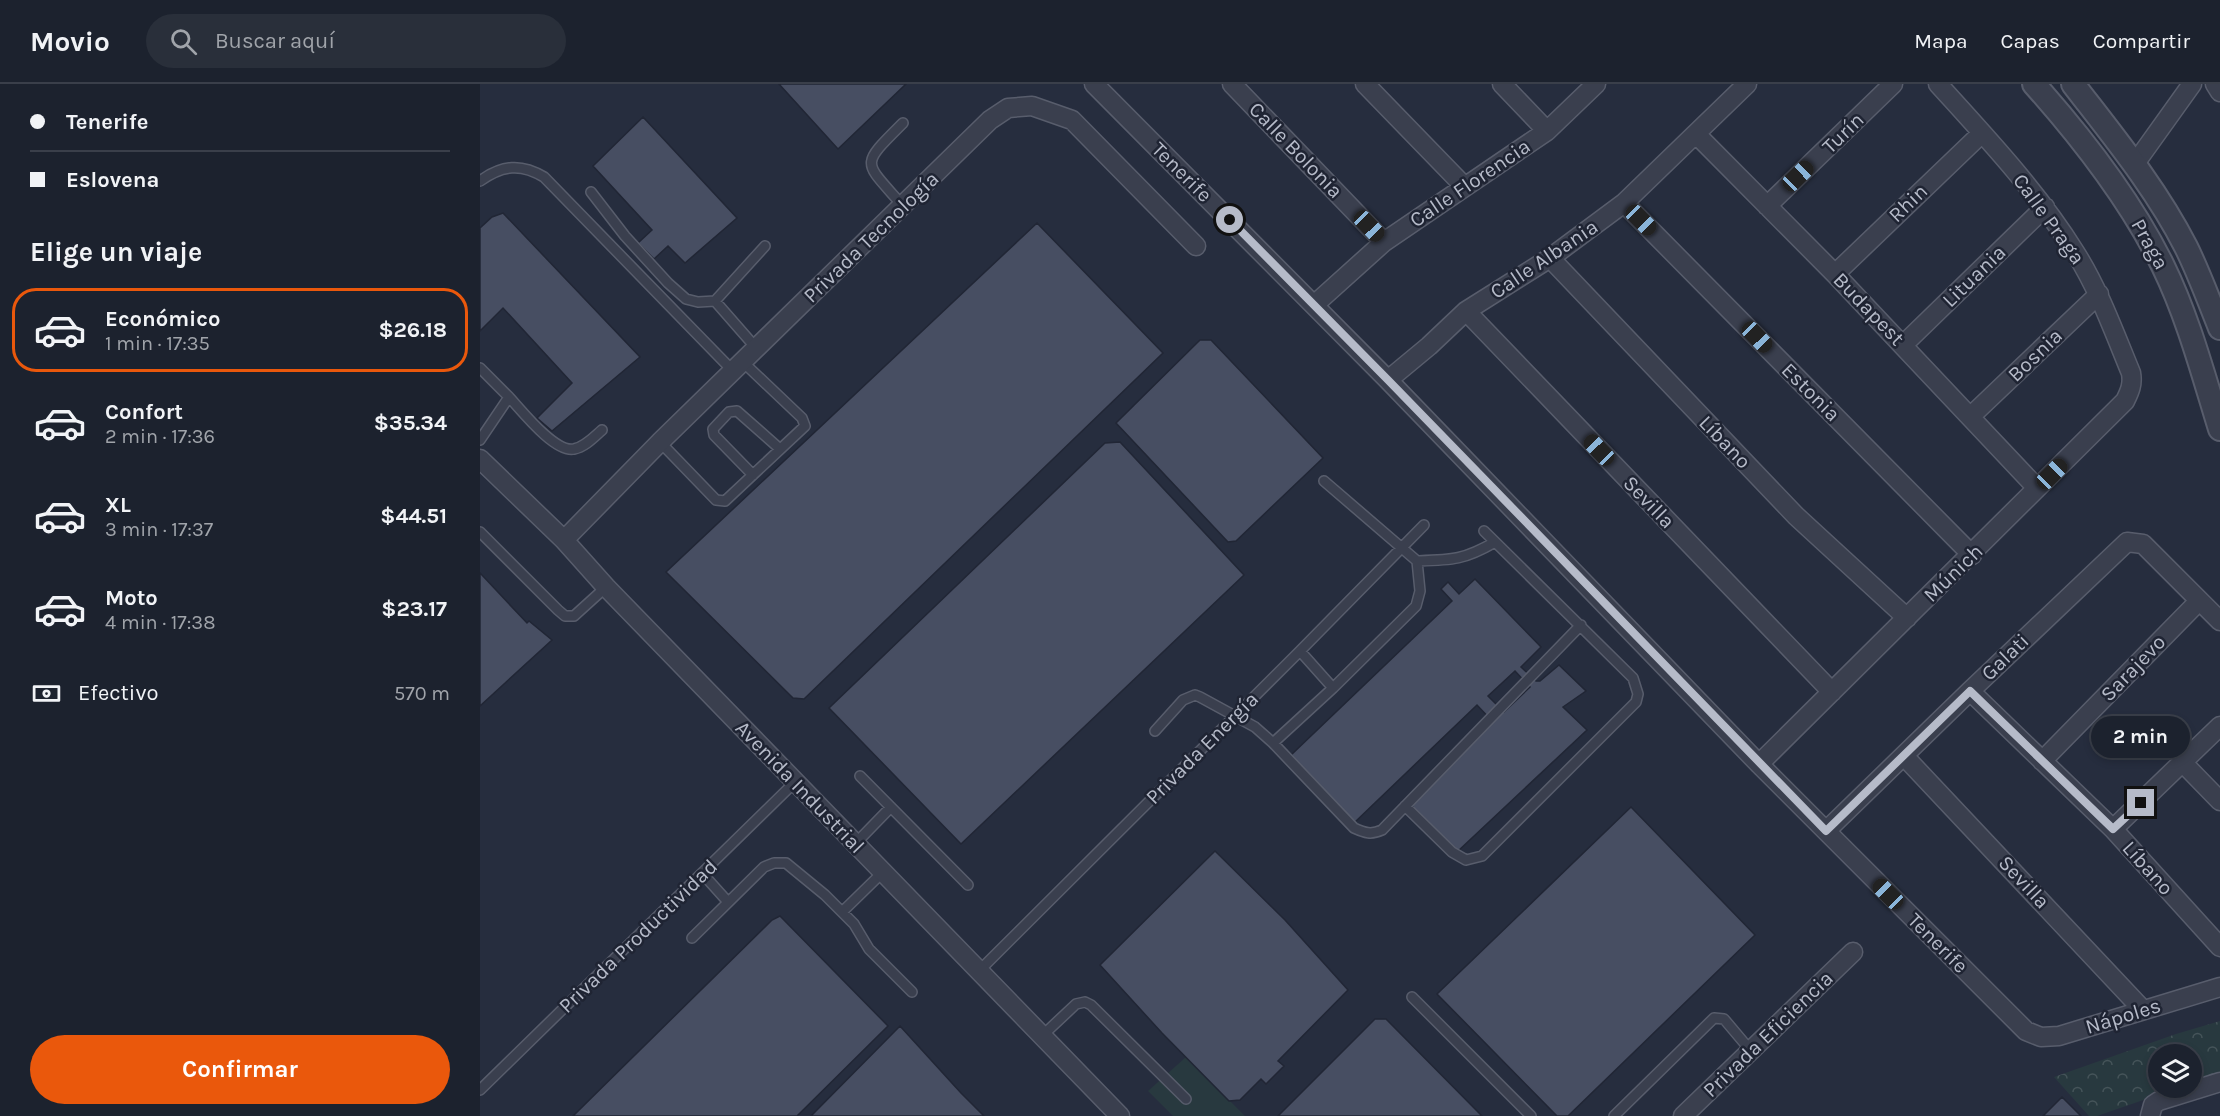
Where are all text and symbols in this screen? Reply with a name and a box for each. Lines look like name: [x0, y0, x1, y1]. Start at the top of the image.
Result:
search box: [146, 14, 566, 68]
text: Movio: [30, 25, 110, 58]
icon: search: [167, 25, 200, 58]
text: Buscar aquí: [215, 28, 335, 54]
text: Mapa: [1914, 29, 1968, 53]
text: Capas: [2001, 29, 2060, 53]
text: Compartir: [2093, 29, 2190, 53]
street label: Calle Bolonia: [1244, 97, 1348, 203]
street label: Turín: [1817, 108, 1869, 158]
text: Tenerife: [66, 109, 149, 135]
street label: Calle Florencia: [1405, 134, 1535, 232]
street label: Tenerife: [1147, 137, 1217, 207]
car: [1779, 157, 1817, 195]
street label: Privada Tecnología: [799, 166, 943, 308]
text: Eslovena: [66, 167, 159, 193]
street label: Calle Praga: [2008, 169, 2090, 269]
street label: Rhin: [1884, 179, 1932, 227]
car: [1622, 201, 1660, 239]
route start: [1216, 206, 1243, 233]
car: [1350, 207, 1388, 245]
street label: Calle Albania: [1486, 214, 1602, 304]
street label: Praga: [2126, 214, 2174, 274]
text: Elige un viaje: [30, 236, 202, 268]
street label: Lituania: [1937, 240, 2011, 312]
street label: Budapest: [1828, 268, 1910, 350]
icon: car: [33, 303, 87, 357]
text: Económico: [105, 306, 220, 332]
text: $26.18: [378, 317, 447, 343]
car: [1738, 318, 1776, 356]
street label: Bosnia: [2003, 323, 2067, 387]
text: 1 min · 17:35: [105, 332, 210, 355]
street label: Estonia: [1777, 358, 1845, 426]
icon: car: [33, 396, 87, 450]
text: Confort: [105, 399, 183, 425]
text: $35.34: [374, 410, 447, 436]
street label: Líbano: [1694, 411, 1756, 473]
text: 2 min · 17:36: [105, 425, 215, 448]
car: [1580, 431, 1618, 469]
car: [2033, 455, 2071, 493]
street label: Sevilla: [1618, 471, 1680, 533]
icon: car: [33, 489, 87, 543]
text: XL: [105, 492, 131, 518]
text: $44.51: [380, 503, 447, 529]
text: 3 min · 17:37: [105, 518, 213, 541]
street label: Múnich: [1918, 539, 1988, 607]
icon: car: [33, 582, 87, 636]
text: Moto: [105, 585, 158, 611]
text: $23.17: [381, 596, 447, 622]
text: 4 min · 17:38: [105, 611, 215, 634]
street label: Galati: [1976, 629, 2034, 685]
street label: Sarajevo: [2096, 630, 2170, 706]
icon: cash: [30, 677, 63, 710]
text: Efectivo: [78, 680, 158, 706]
text: 570 m: [394, 682, 450, 705]
street label: Privada Energía: [1141, 687, 1263, 809]
street label: Avenida Industrial: [731, 716, 869, 858]
callout: 2 min: [2092, 716, 2190, 758]
text: 2 min: [2113, 725, 2168, 748]
route end: [2127, 789, 2154, 816]
street label: Líbano: [2118, 836, 2178, 900]
street label: Sevilla: [1994, 851, 2054, 913]
street label: Privada Productividad: [554, 854, 722, 1018]
car: [1869, 875, 1907, 913]
street label: Tenerife: [1903, 908, 1973, 978]
street label: Privada Eficiencia: [1698, 966, 1838, 1102]
street label: Nápoles: [2082, 993, 2164, 1039]
button: Confirmar: [30, 1035, 450, 1104]
map controls: [2148, 1044, 2202, 1098]
button: layers: [2148, 1044, 2202, 1098]

